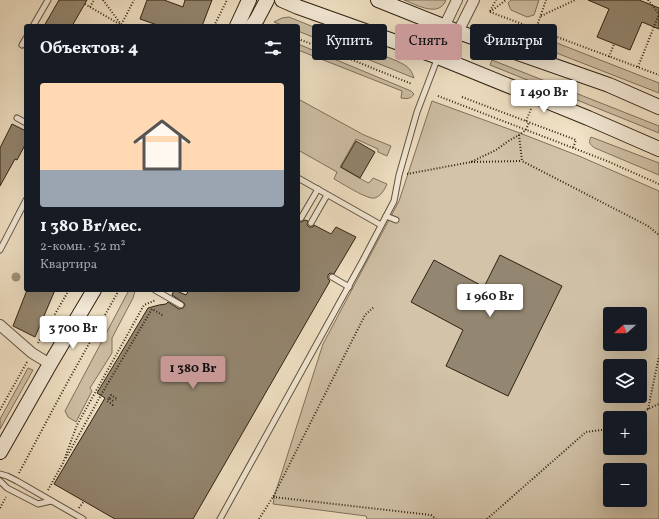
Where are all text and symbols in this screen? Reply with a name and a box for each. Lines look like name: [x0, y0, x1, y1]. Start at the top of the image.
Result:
chip: Купить: [312, 24, 387, 60]
chip: Снять: [395, 24, 462, 60]
chip: Фильтры: [470, 24, 557, 60]
text: Объектов: 4: [40, 37, 138, 60]
icon: filters: [262, 37, 284, 59]
pin: 1 490 Br: [503, 80, 585, 114]
text: 1 490 Br: [520, 84, 568, 102]
icon: home: [126, 109, 198, 181]
text: 1 380 Br/мес.: [40, 215, 142, 238]
text: 2-комн. · 52 m²: [40, 238, 126, 256]
text: Квартира: [40, 256, 97, 274]
pin: 1 960 Br: [449, 284, 531, 318]
text: 1 960 Br: [466, 288, 514, 306]
north arrow: [603, 307, 647, 351]
map controls: [603, 307, 647, 507]
pin: 3 700 Br: [32, 316, 114, 350]
text: 3 700 Br: [49, 320, 97, 338]
pin: 1 380 Br: [152, 356, 234, 390]
button: layers: [603, 359, 647, 403]
text: 1 380 Br: [169, 360, 217, 378]
button: +: [603, 411, 647, 455]
button: −: [603, 463, 647, 507]

